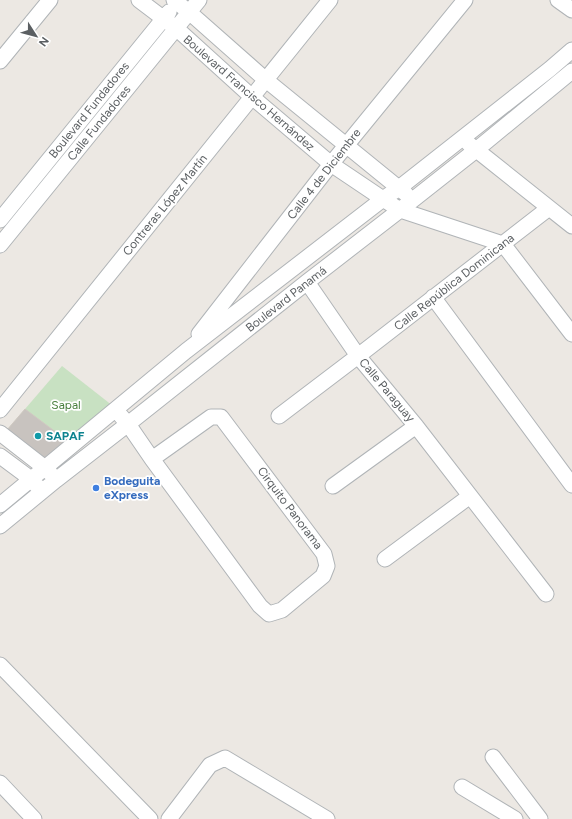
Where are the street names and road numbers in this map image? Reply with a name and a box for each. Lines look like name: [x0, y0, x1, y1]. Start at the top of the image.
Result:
street label: Boulevard Francisco Hernández: [180, 32, 318, 154]
street label: Boulevard Fundadores: [46, 59, 132, 161]
street label: Calle Fundadores: [64, 82, 134, 163]
street label: Calle 4 de Diciembre: [284, 126, 364, 222]
street label: Contreras López Martín: [120, 151, 210, 258]
street label: Calle República Dominicana: [391, 231, 517, 333]
street label: Boulevard Panamá: [243, 263, 329, 335]
street label: Calle Paraguay: [356, 355, 418, 425]
street label: Cirquito Panorama: [254, 464, 326, 552]

